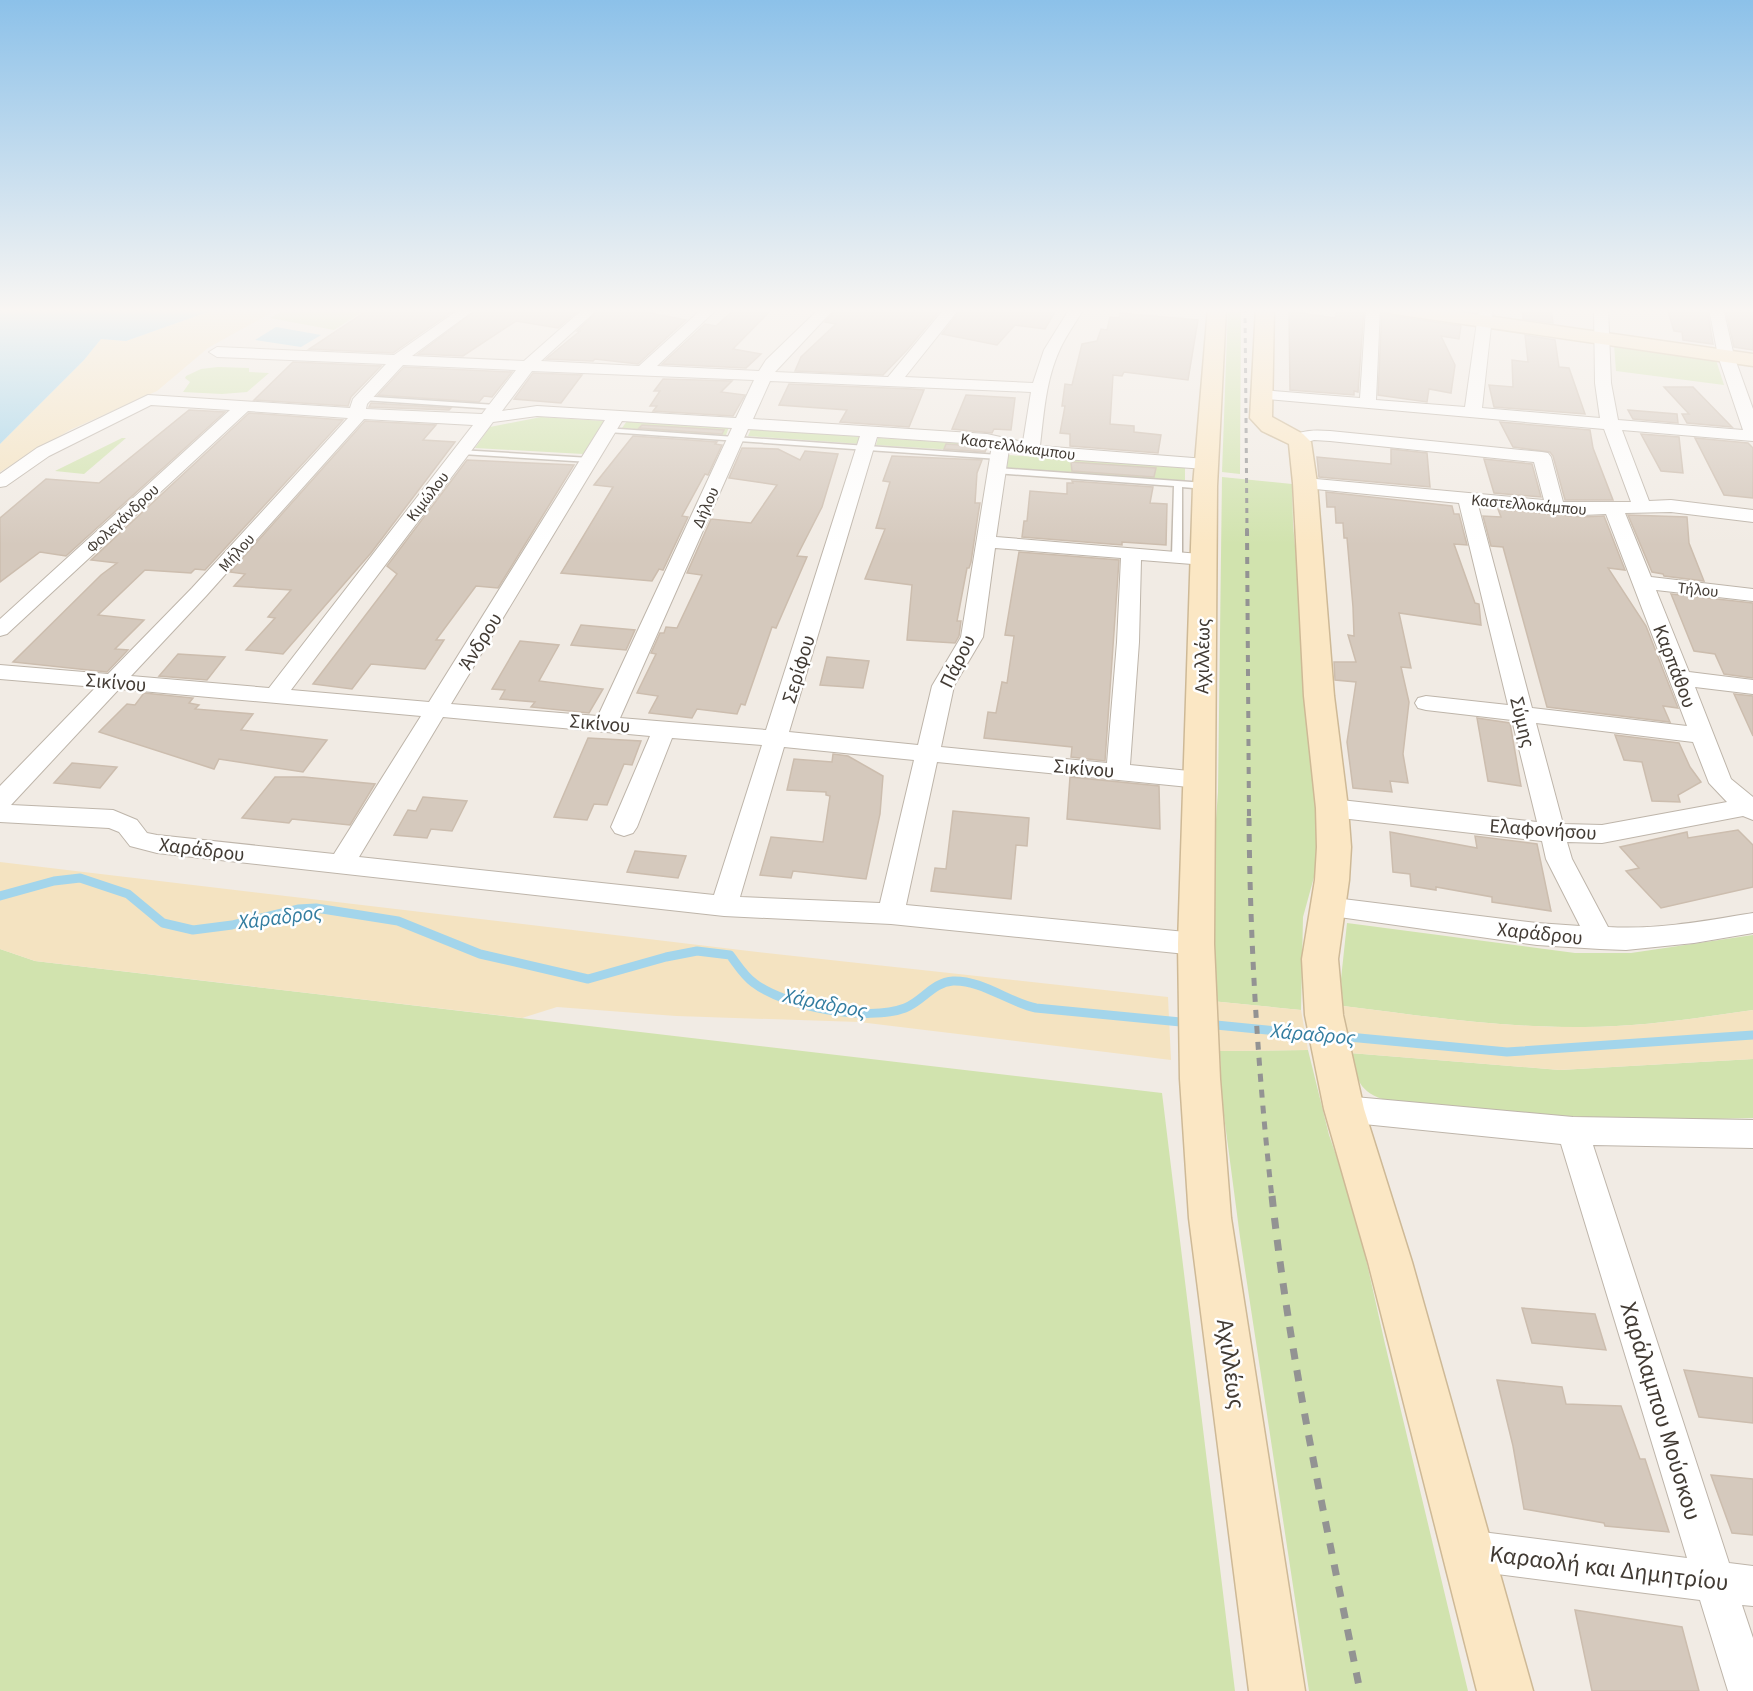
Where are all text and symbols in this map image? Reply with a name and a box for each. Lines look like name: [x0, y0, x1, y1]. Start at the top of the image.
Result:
street label: Καστελλόκαμπου: [959, 428, 1077, 466]
street label: Κιμώλου: [401, 467, 454, 526]
street label: Φολεγάνδρου: [81, 479, 164, 558]
street label: Δήλου: [687, 483, 725, 531]
street label: Καστελλοκάμπου: [1470, 489, 1588, 521]
street label: Μήλου: [214, 529, 260, 577]
street label: Τήλου: [1676, 577, 1719, 603]
street label: Άνδρου: [452, 607, 509, 676]
street label: Αχιλλέως: [1188, 618, 1218, 694]
street label: Καρπάθου: [1645, 621, 1703, 712]
street label: Πάρου: [933, 630, 983, 693]
street label: Σερίφου: [775, 632, 823, 707]
street label: Σικίνου: [84, 666, 148, 700]
street label: Σύμης: [1502, 694, 1542, 751]
street label: Σικίνου: [568, 707, 632, 741]
street label: Σικίνου: [1052, 752, 1116, 786]
street label: Ελαφονήσου: [1488, 812, 1597, 848]
street label: Χαράδρου: [158, 831, 246, 869]
water label: Χάραδρος: [235, 897, 325, 937]
street label: Χαράδρου: [1496, 916, 1584, 952]
water label: Χάραδρος: [780, 980, 870, 1026]
water label: Χάραδρος: [1269, 1015, 1358, 1053]
street label: Χαράλαμπου Μούσκου: [1611, 1298, 1710, 1525]
street label: Αχιλλέως: [1207, 1317, 1254, 1411]
street label: Καραολή και Δημητρίου: [1487, 1536, 1730, 1601]

